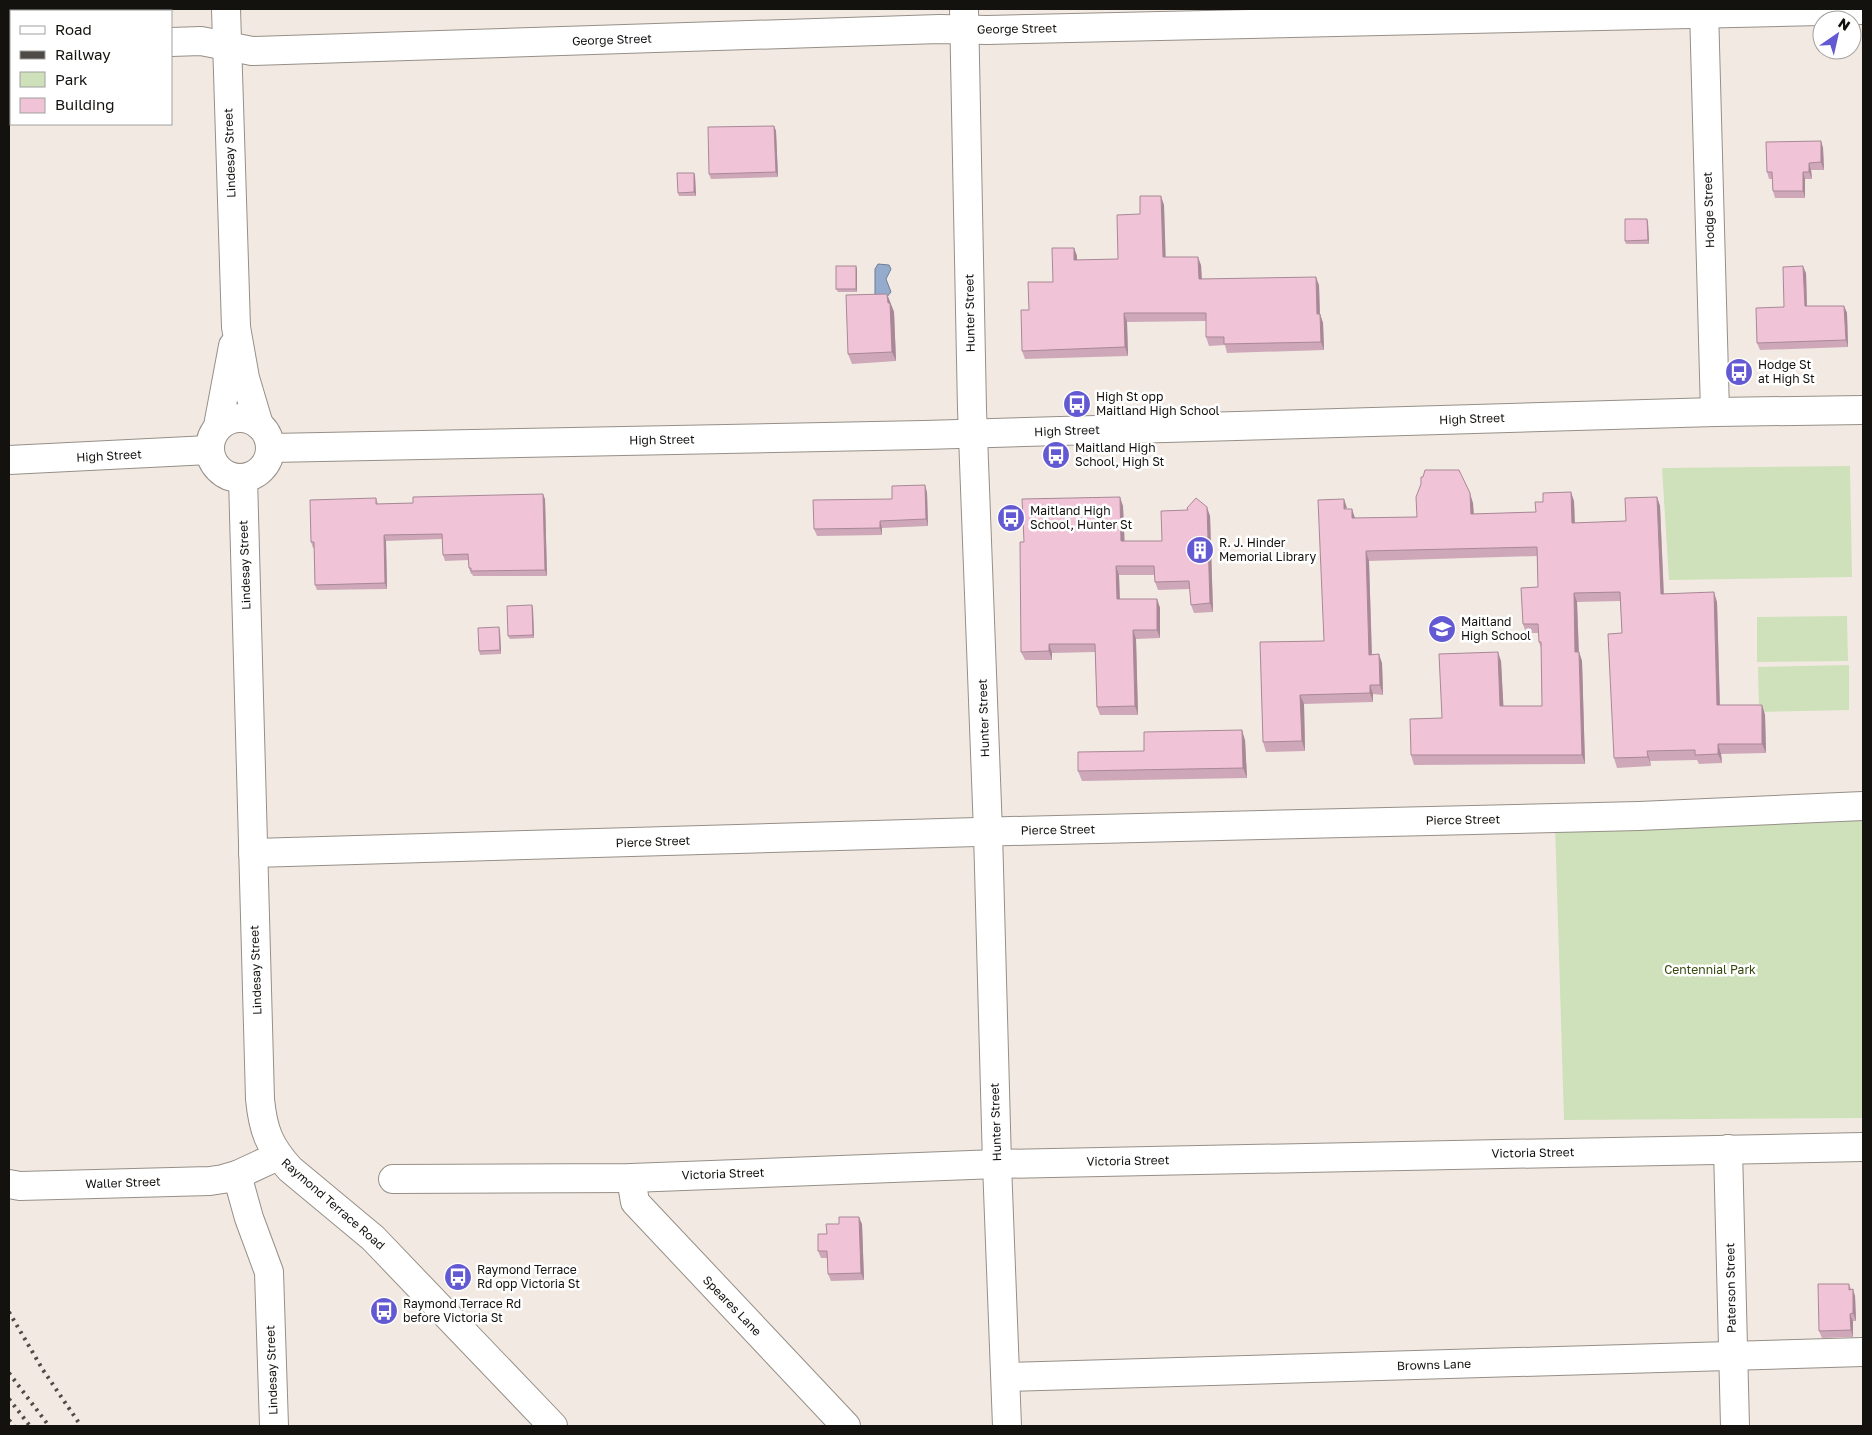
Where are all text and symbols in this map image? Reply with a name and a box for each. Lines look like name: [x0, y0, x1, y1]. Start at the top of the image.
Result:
legend: [10, 10, 172, 125]
north arrow: [1812, 10, 1862, 60]
text: N: [1835, 14, 1854, 34]
text: Road: [55, 20, 92, 38]
street label: George Street: [977, 20, 1057, 37]
street label: George Street: [572, 31, 652, 48]
text: Railway: [55, 45, 111, 63]
text: Park: [55, 70, 88, 88]
text: Building: [55, 95, 115, 113]
street label: Lindesay Street: [220, 108, 239, 198]
street label: Hodge Street: [1700, 171, 1717, 249]
street label: Hunter Street: [961, 273, 978, 352]
bus stop icon: Hodge St at High St: [1724, 357, 1754, 387]
place label: Hodge St at High St: [1758, 357, 1815, 386]
bus stop icon: High St opp Maitland High School: [1062, 389, 1092, 419]
place label: High St opp Maitland High School: [1096, 389, 1220, 418]
street label: High Street: [1439, 410, 1505, 427]
street label: High Street: [1034, 422, 1100, 439]
street label: High Street: [629, 431, 695, 448]
bus stop icon: Maitland High School, High St: [1041, 440, 1071, 470]
place label: Maitland High School, High St: [1075, 440, 1165, 469]
street label: High Street: [76, 446, 142, 465]
bus stop icon: Maitland High School, Hunter St: [996, 503, 1026, 533]
place label: Maitland High School, Hunter St: [1030, 503, 1133, 532]
street label: Lindesay Street: [235, 520, 254, 610]
building icon: R. J. Hinder Memorial Library: [1185, 535, 1215, 565]
place label: R. J. Hinder Memorial Library: [1219, 535, 1316, 564]
school or university icon: Maitland High School: [1427, 614, 1457, 644]
place label: Maitland High School: [1461, 614, 1531, 643]
street label: Hunter Street: [975, 678, 992, 758]
street label: Pierce Street: [1426, 811, 1501, 828]
street label: Pierce Street: [1021, 821, 1096, 838]
street label: Pierce Street: [615, 833, 691, 850]
street label: Lindesay Street: [246, 925, 265, 1015]
park label: Centennial Park: [1664, 962, 1756, 977]
street label: Hunter Street: [987, 1082, 1004, 1162]
street label: Victoria Street: [1491, 1144, 1575, 1161]
street label: Victoria Street: [1086, 1152, 1170, 1169]
street label: Raymond Terrace Road: [279, 1155, 388, 1253]
street label: Victoria Street: [681, 1165, 765, 1182]
street label: Waller Street: [85, 1174, 161, 1191]
street label: Paterson Street: [1722, 1243, 1739, 1333]
bus stop icon: Raymond Terrace Rd opp Victoria St: [443, 1262, 473, 1292]
place label: Raymond Terrace Rd opp Victoria St: [477, 1262, 580, 1291]
street label: Speares Lane: [700, 1272, 765, 1339]
bus stop icon: Raymond Terrace Rd before Victoria St: [369, 1296, 399, 1326]
place label: Raymond Terrace Rd before Victoria St: [403, 1296, 521, 1325]
street label: Lindesay Street: [262, 1325, 281, 1415]
street label: Browns Lane: [1397, 1356, 1471, 1373]

